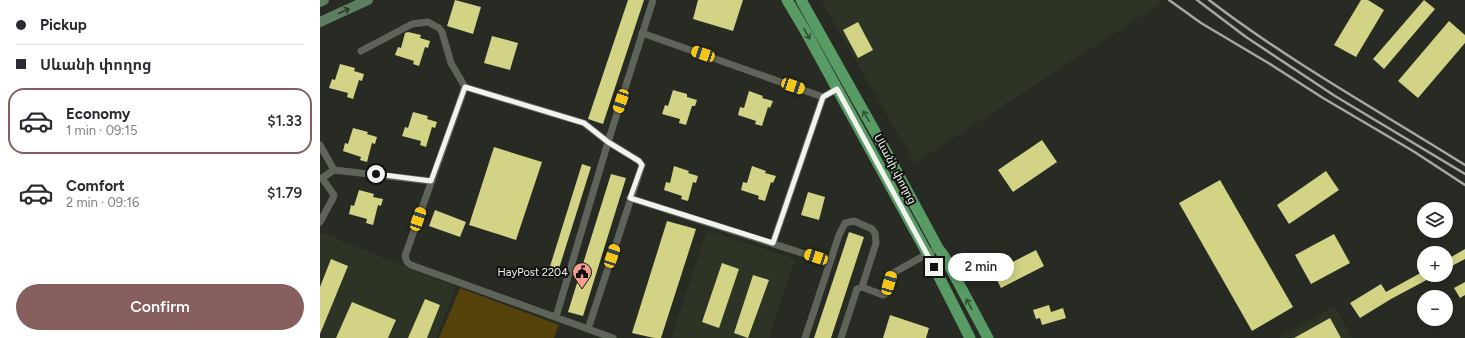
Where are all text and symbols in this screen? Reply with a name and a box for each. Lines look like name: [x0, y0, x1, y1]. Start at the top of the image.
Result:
one-way arrow: [338, 7, 350, 14]
text: Pickup: [40, 16, 87, 34]
one-way arrow: [803, 27, 811, 39]
car: [690, 44, 716, 64]
text: Սևանի փողոց: [40, 56, 152, 74]
car: [780, 76, 806, 96]
car: [612, 88, 630, 114]
icon: car: [18, 103, 54, 139]
text: Economy: [66, 105, 131, 123]
one-way arrow: [862, 110, 870, 122]
text: $1.33: [267, 112, 302, 130]
text: 1 min · 09:15: [66, 123, 137, 138]
street label: Սևանի փողոց: [871, 132, 919, 206]
route start: [367, 165, 385, 183]
icon: car: [18, 175, 54, 211]
text: Comfort: [66, 177, 125, 195]
text: $1.79: [267, 184, 302, 202]
text: 2 min · 09:16: [66, 195, 139, 210]
map controls: [1417, 202, 1453, 326]
button: layers: [1417, 202, 1453, 238]
car: [408, 206, 428, 232]
car: [603, 243, 621, 269]
button: +: [1417, 246, 1453, 282]
car: [803, 248, 829, 266]
callout: 2 min: [948, 253, 1014, 281]
route end: [925, 258, 943, 276]
text: 2 min: [965, 259, 997, 274]
public building icon: HayPost 2204: [571, 261, 593, 289]
place label: HayPost 2204: [498, 266, 568, 279]
car: [880, 270, 898, 296]
button: Confirm: [16, 284, 304, 330]
button: −: [1417, 290, 1453, 326]
one-way arrow: [965, 298, 972, 310]

